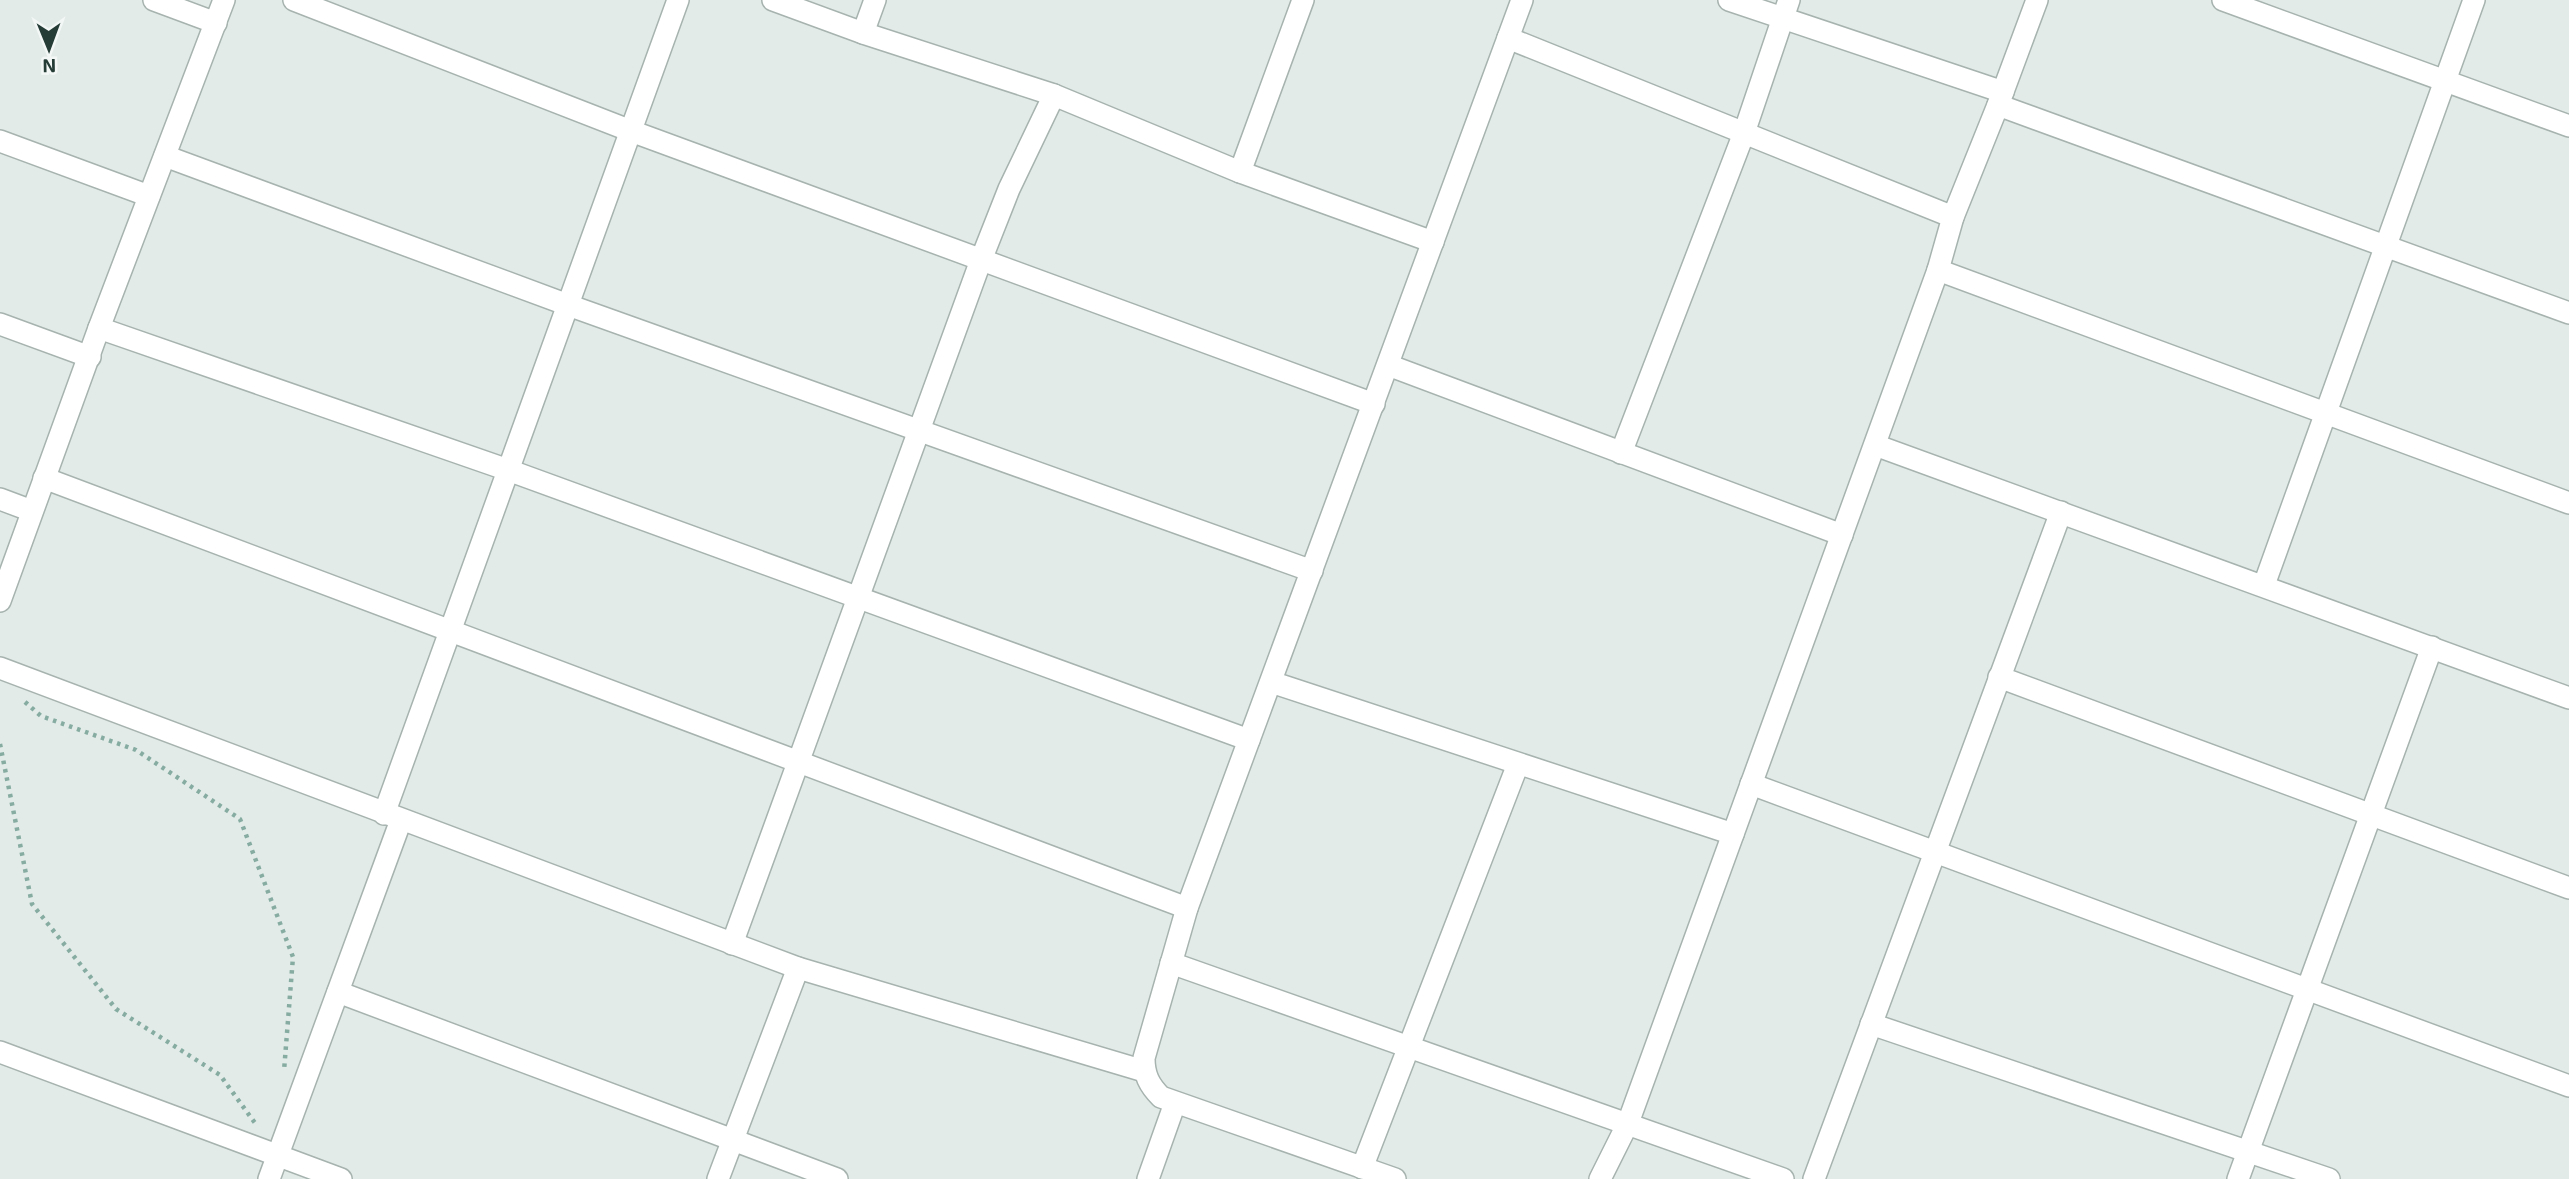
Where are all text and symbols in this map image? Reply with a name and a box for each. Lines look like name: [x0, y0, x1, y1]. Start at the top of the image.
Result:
north arrow: [14, 14, 84, 84]
text: N: [42, 55, 56, 78]

